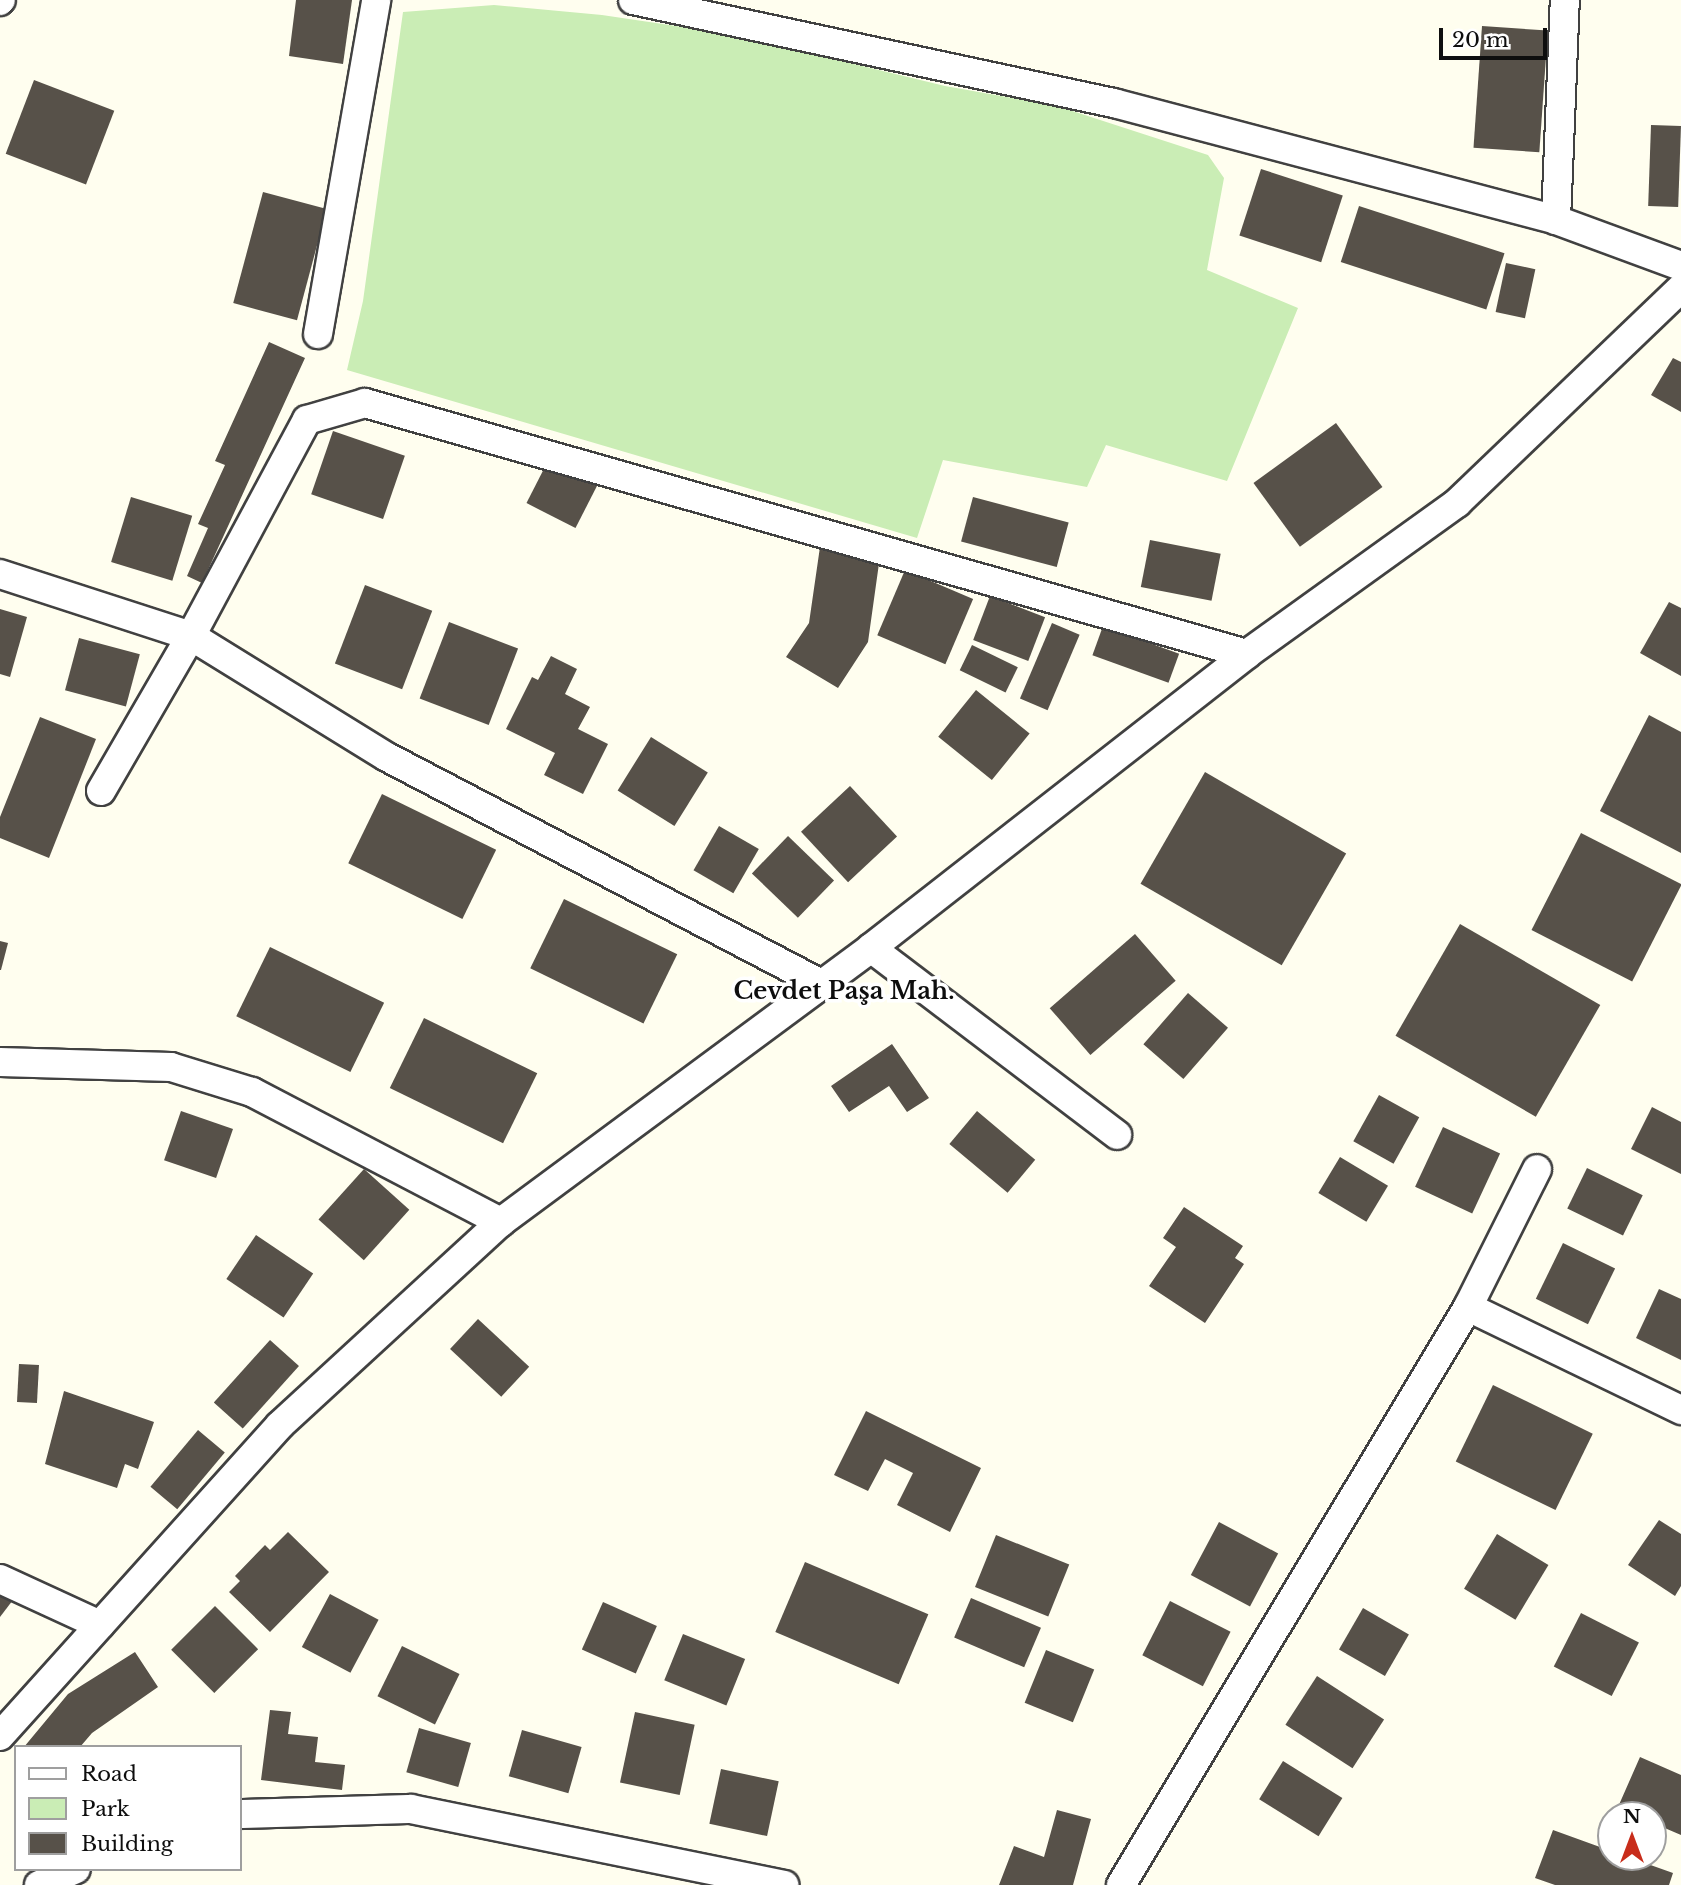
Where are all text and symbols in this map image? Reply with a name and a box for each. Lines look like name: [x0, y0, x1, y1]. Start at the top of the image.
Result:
scale bar: [1443, 14, 1552, 58]
text: 20 m: [1452, 27, 1509, 53]
district label: Cevdet Paşa Mah.: [734, 977, 954, 1005]
legend: [14, 1745, 242, 1871]
text: Road: [81, 1761, 137, 1787]
text: Park: [81, 1796, 130, 1822]
north arrow: [1597, 1801, 1667, 1871]
text: N: [1623, 1805, 1641, 1828]
text: Building: [81, 1831, 173, 1857]

